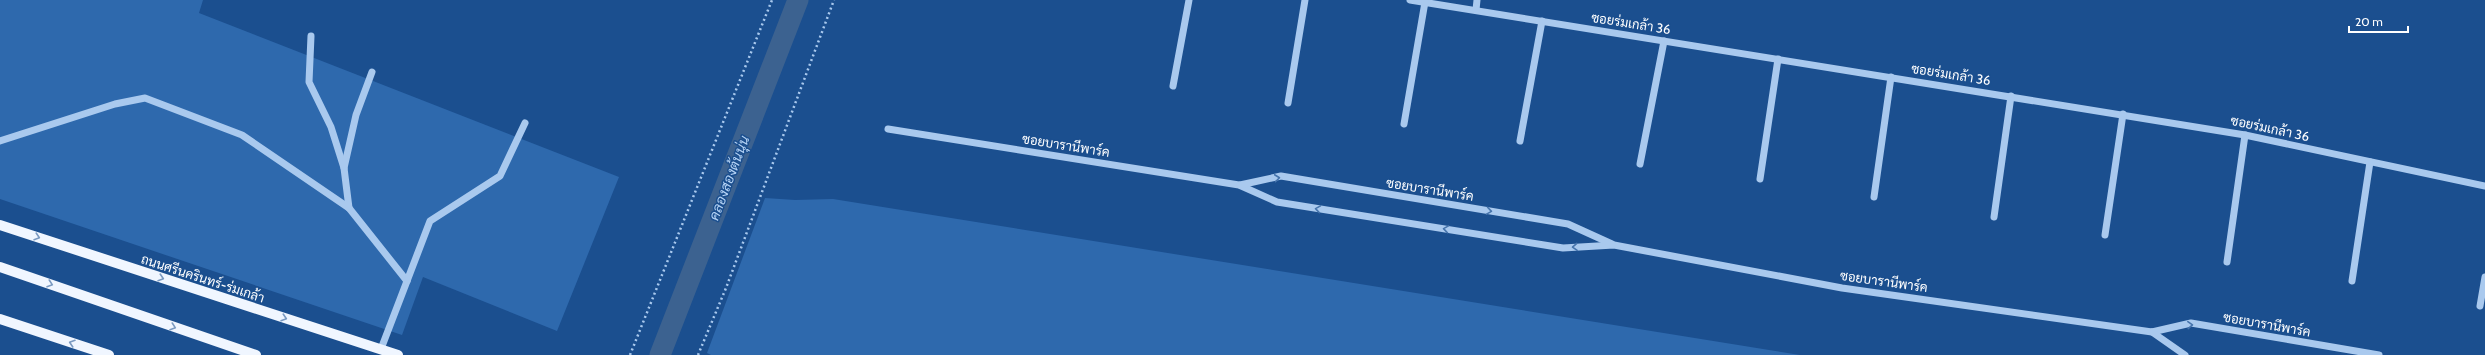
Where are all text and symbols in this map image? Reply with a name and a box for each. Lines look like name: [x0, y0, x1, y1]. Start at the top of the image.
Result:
street label: ซอยร่มเกล้า 36: [1590, 8, 1672, 37]
scale bar: [2349, 8, 2408, 34]
text: 20 m: [2355, 14, 2383, 29]
street label: ซอยร่มเกล้า 36: [1910, 59, 1992, 88]
street label: ซอยร่มเกล้า 36: [2229, 111, 2311, 144]
street label: ซอยบารานีพาร์ค: [1021, 129, 1111, 160]
water label: คลองสองต้นนุ่น: [705, 133, 754, 223]
street label: ซอยบารานีพาร์ค: [1385, 173, 1475, 204]
one-way arrow: [1274, 174, 1281, 183]
one-way arrow: [1315, 205, 1321, 214]
one-way arrow: [1485, 206, 1492, 215]
one-way arrow: [1443, 225, 1449, 234]
one-way arrow: [33, 233, 40, 241]
one-way arrow: [1572, 243, 1578, 251]
street label: ถนนศรีนครินทร์-ร่มเกล้า: [139, 250, 267, 306]
street label: ซอยบารานีพาร์ค: [1839, 266, 1929, 295]
one-way arrow: [157, 273, 164, 281]
one-way arrow: [47, 280, 54, 288]
street label: ซอยบารานีพาร์ค: [2222, 307, 2312, 340]
one-way arrow: [281, 313, 288, 322]
one-way arrow: [2187, 320, 2193, 329]
one-way arrow: [169, 322, 176, 330]
one-way arrow: [69, 339, 76, 348]

